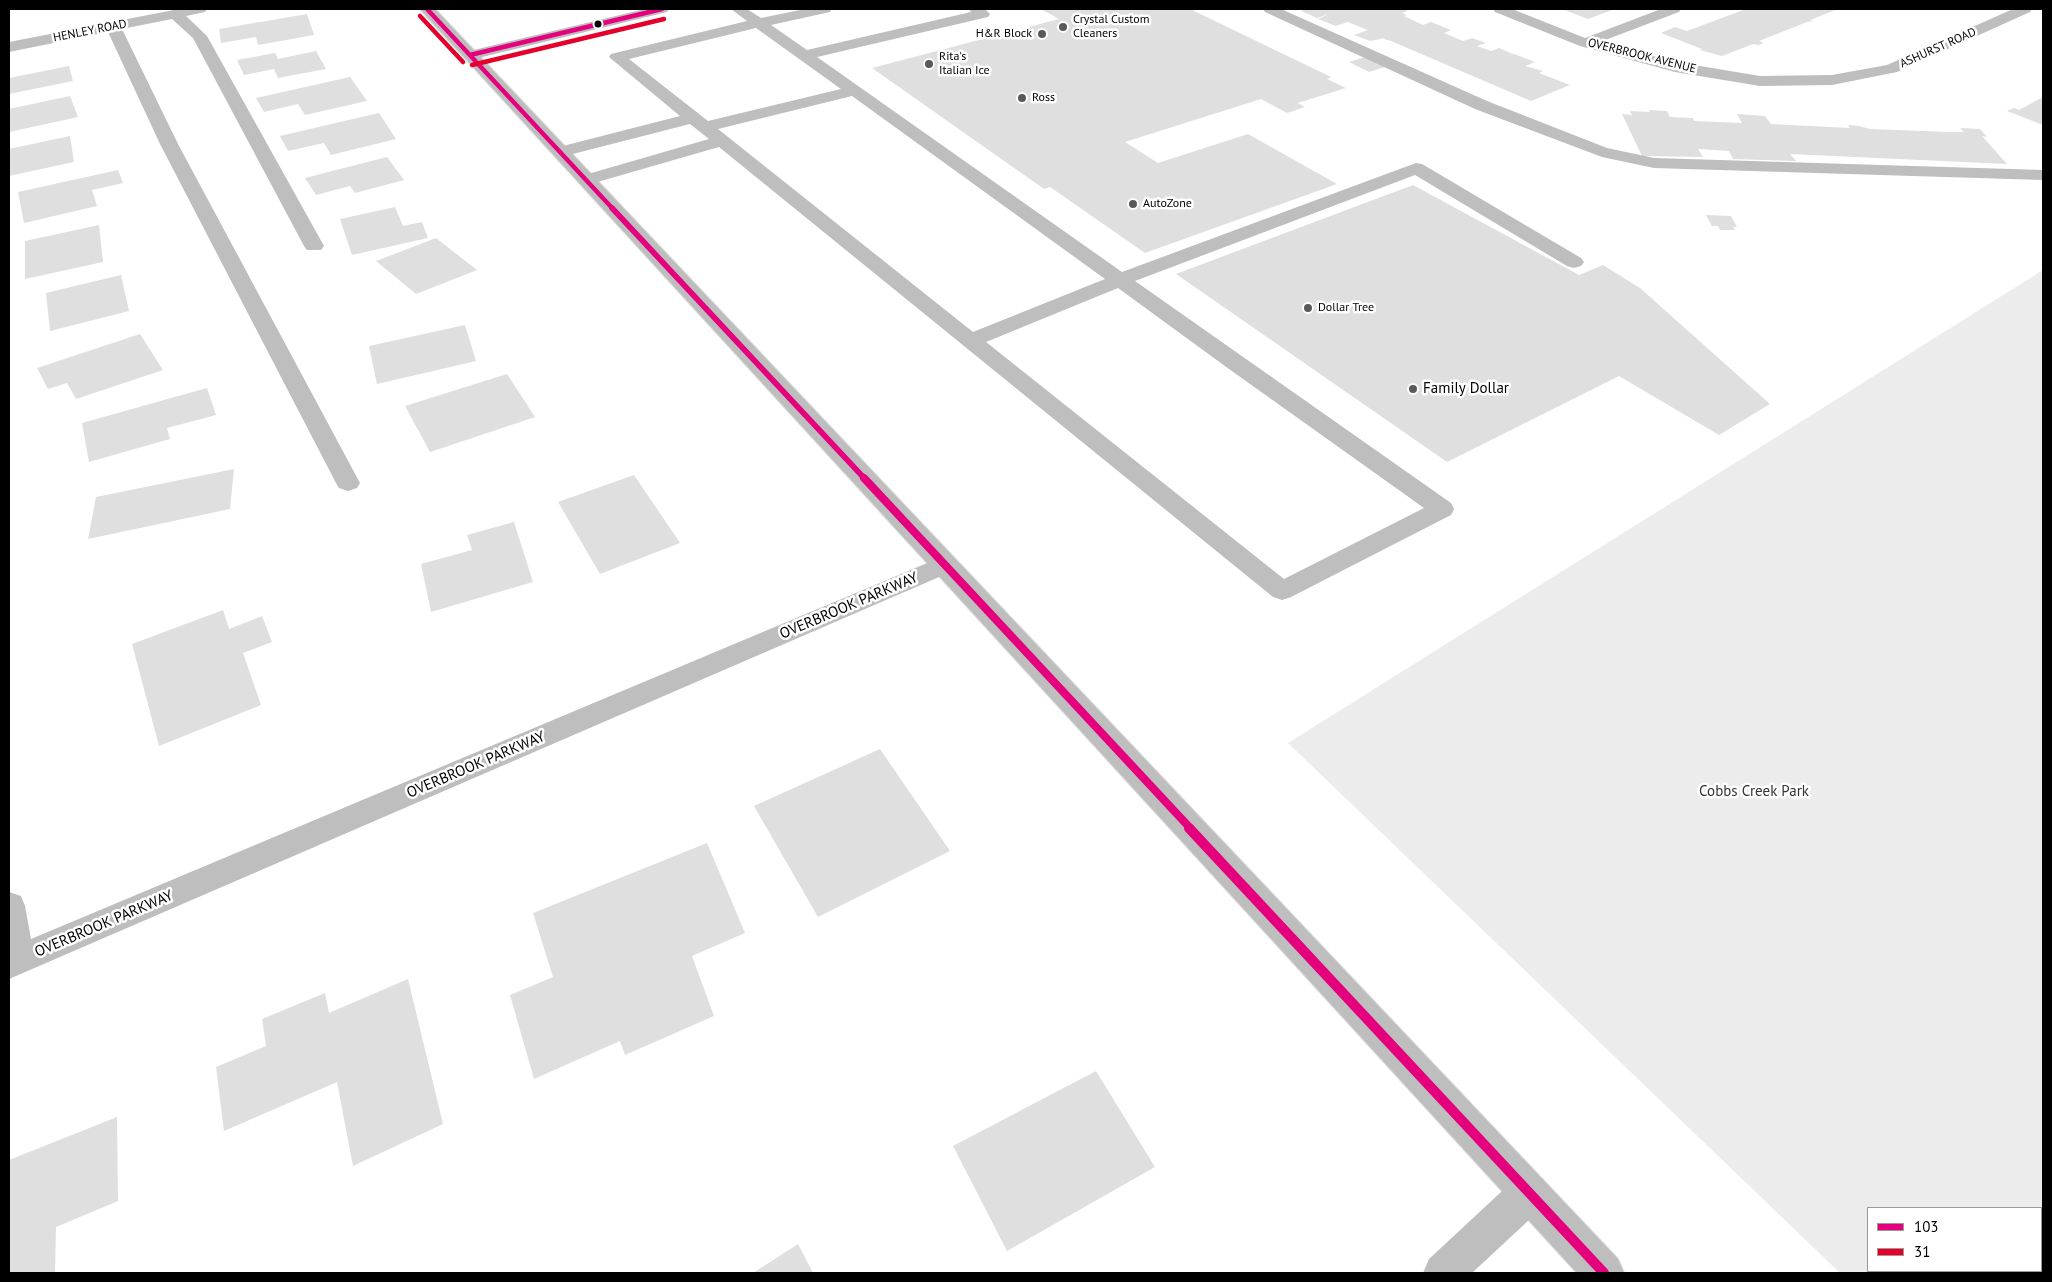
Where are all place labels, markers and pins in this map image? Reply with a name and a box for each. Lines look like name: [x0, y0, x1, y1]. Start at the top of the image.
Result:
place label: Crystal Custom Cleaners: [1073, 13, 1149, 41]
unlabelled marker: [593, 19, 603, 29]
marker: Crystal Custom Cleaners: [1057, 21, 1069, 33]
place label: H&R Block: [976, 27, 1032, 41]
marker: H&R Block: [1036, 28, 1048, 40]
place label: Rita's Italian Ice: [939, 50, 990, 78]
marker: Rita's Italian Ice: [923, 58, 935, 70]
place label: Ross: [1032, 91, 1055, 105]
marker: Ross: [1016, 92, 1028, 104]
place label: AutoZone: [1143, 197, 1192, 211]
marker: AutoZone: [1127, 198, 1139, 210]
place label: Dollar Tree: [1318, 301, 1374, 315]
marker: Dollar Tree: [1302, 302, 1314, 314]
place label: Family Dollar: [1423, 380, 1509, 398]
marker: Family Dollar: [1407, 383, 1419, 395]

